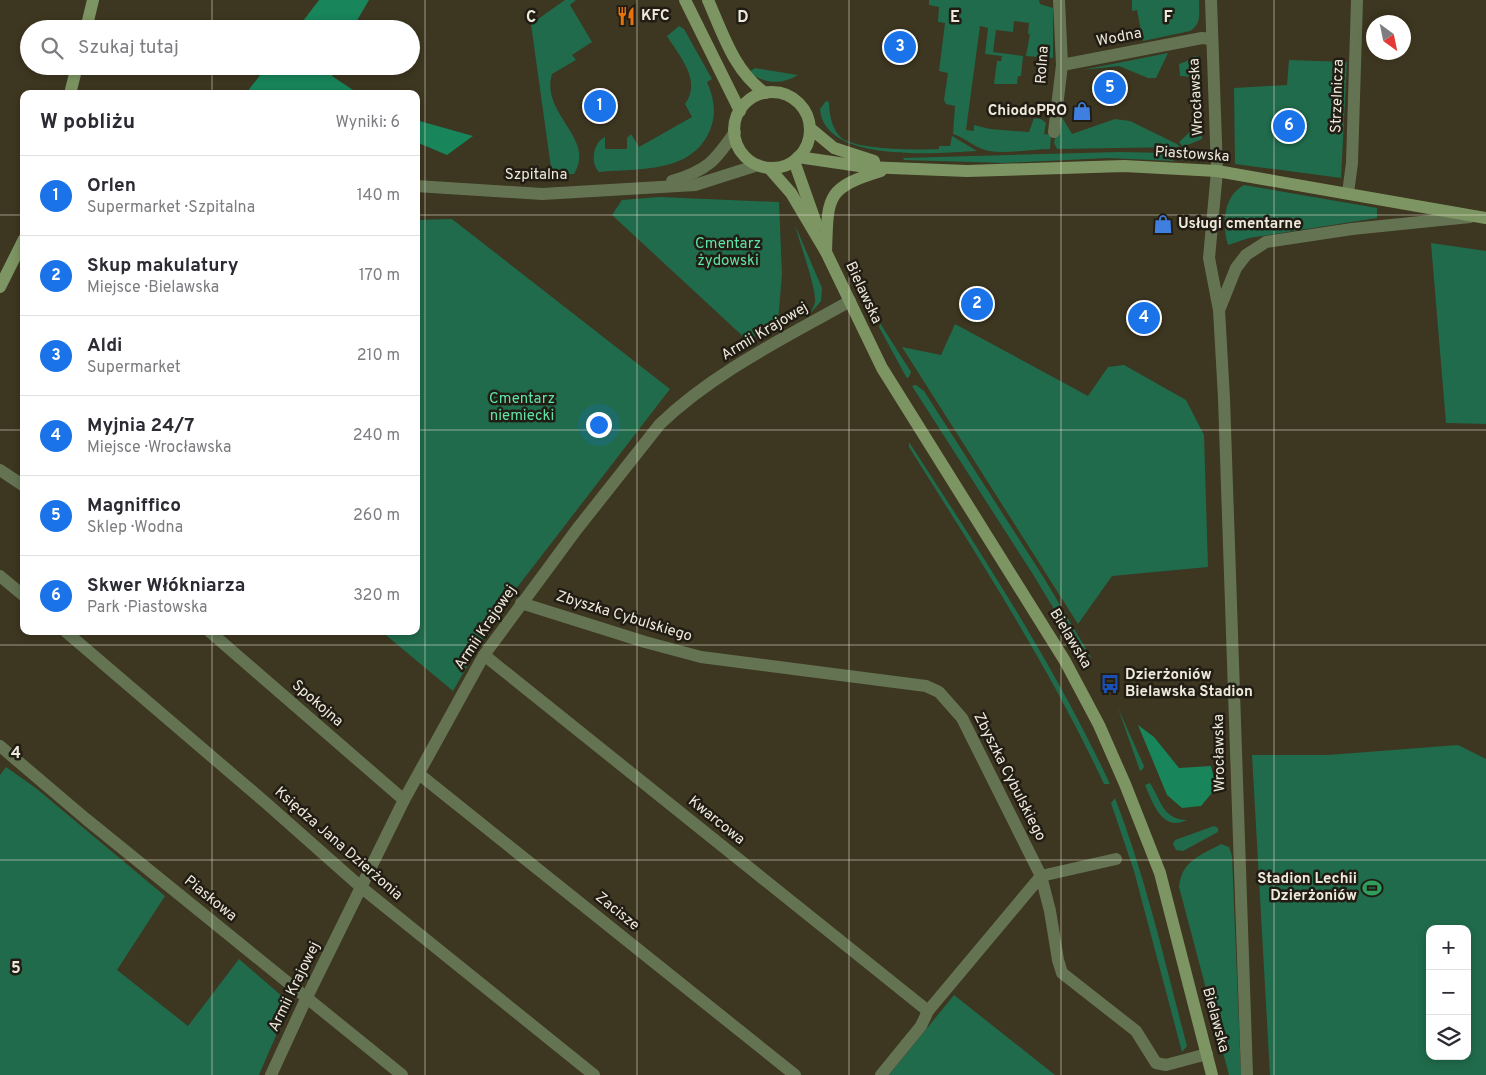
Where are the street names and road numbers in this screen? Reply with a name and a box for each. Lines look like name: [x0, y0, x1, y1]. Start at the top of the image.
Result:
street label: Wodna: [1095, 24, 1143, 52]
street label: Rolna: [1032, 45, 1054, 85]
street label: Wrocławska: [1185, 57, 1209, 137]
street label: Strzelnicza: [1327, 59, 1349, 133]
street label: Piastowska: [1154, 143, 1230, 167]
street label: Szpitalna: [505, 166, 567, 185]
street label: Bielawska: [840, 259, 886, 327]
street label: Armii Krajowej: [718, 299, 812, 365]
street label: Armii Krajowej: [451, 582, 521, 674]
street label: Zbyszka Cybulskiego: [554, 587, 694, 647]
street label: Bielawska: [1045, 606, 1095, 672]
street label: Spokojna: [287, 676, 347, 732]
street label: Zbyszka Cybulskiego: [968, 710, 1050, 844]
street label: Wrocławska: [1210, 714, 1230, 792]
street label: Księdza Jana Dzierżonia: [270, 783, 406, 905]
street label: Kwarcowa: [684, 792, 748, 850]
street label: Piaskowa: [180, 872, 240, 926]
street label: Zacisze: [591, 888, 643, 936]
street label: Armii Krajowej: [265, 939, 325, 1035]
street label: Bielawska: [1197, 985, 1233, 1055]

